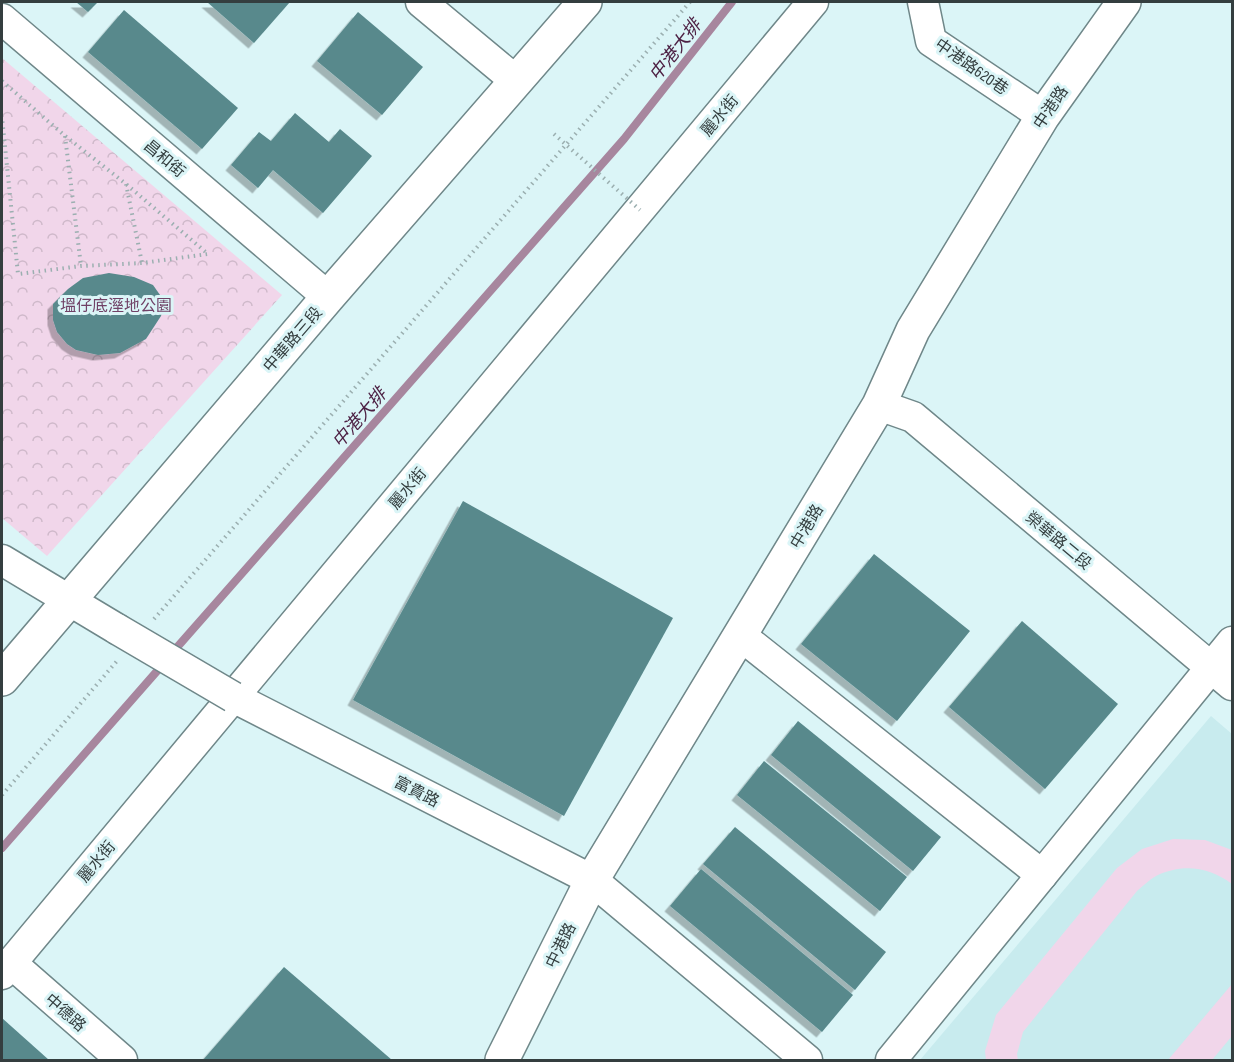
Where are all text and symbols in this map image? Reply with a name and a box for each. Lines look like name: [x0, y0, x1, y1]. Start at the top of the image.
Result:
water label: 中港大排: [645, 14, 707, 85]
street label: 中港路620巷: [931, 35, 1011, 99]
street label: 中港路: [1030, 83, 1073, 133]
street label: 麗水街: [697, 91, 743, 140]
street label: 昌和街: [140, 136, 189, 182]
park label: 塭仔底溼地公園: [60, 297, 172, 316]
street label: 中華路三段: [260, 304, 327, 376]
water label: 中港大排: [328, 383, 392, 452]
street label: 麗水街: [385, 464, 431, 513]
street label: 中港路: [787, 501, 828, 552]
street label: 榮華路二段: [1021, 508, 1095, 574]
street label: 富貴路: [391, 773, 442, 812]
street label: 麗水街: [74, 837, 120, 886]
street label: 中港路: [542, 920, 580, 971]
street label: 中德路: [41, 990, 89, 1036]

